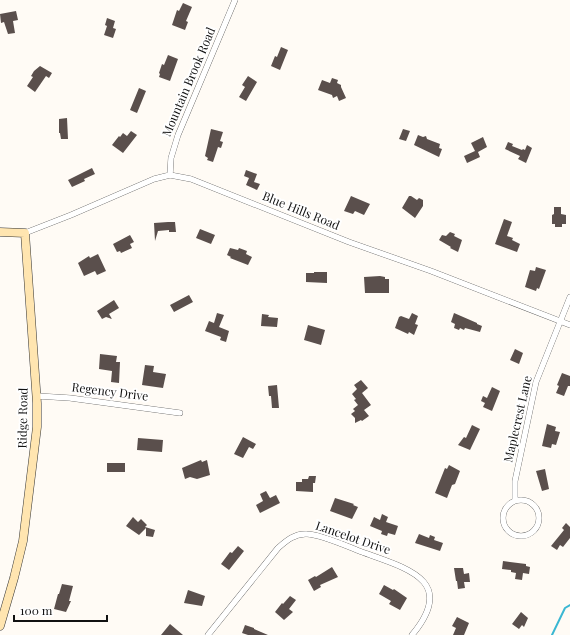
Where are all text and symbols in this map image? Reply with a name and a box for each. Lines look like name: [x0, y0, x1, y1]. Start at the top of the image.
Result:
street label: Mountain Brook Road: [158, 25, 218, 139]
street label: Blue Hills Road: [260, 187, 342, 233]
street label: Maplecrest Lane: [499, 374, 535, 464]
street label: Regency Drive: [71, 378, 149, 404]
street label: Ridge Road: [13, 387, 31, 449]
street label: Lancelot Drive: [314, 517, 393, 557]
scale bar: [14, 597, 107, 623]
text: 100 m: [20, 602, 53, 618]

